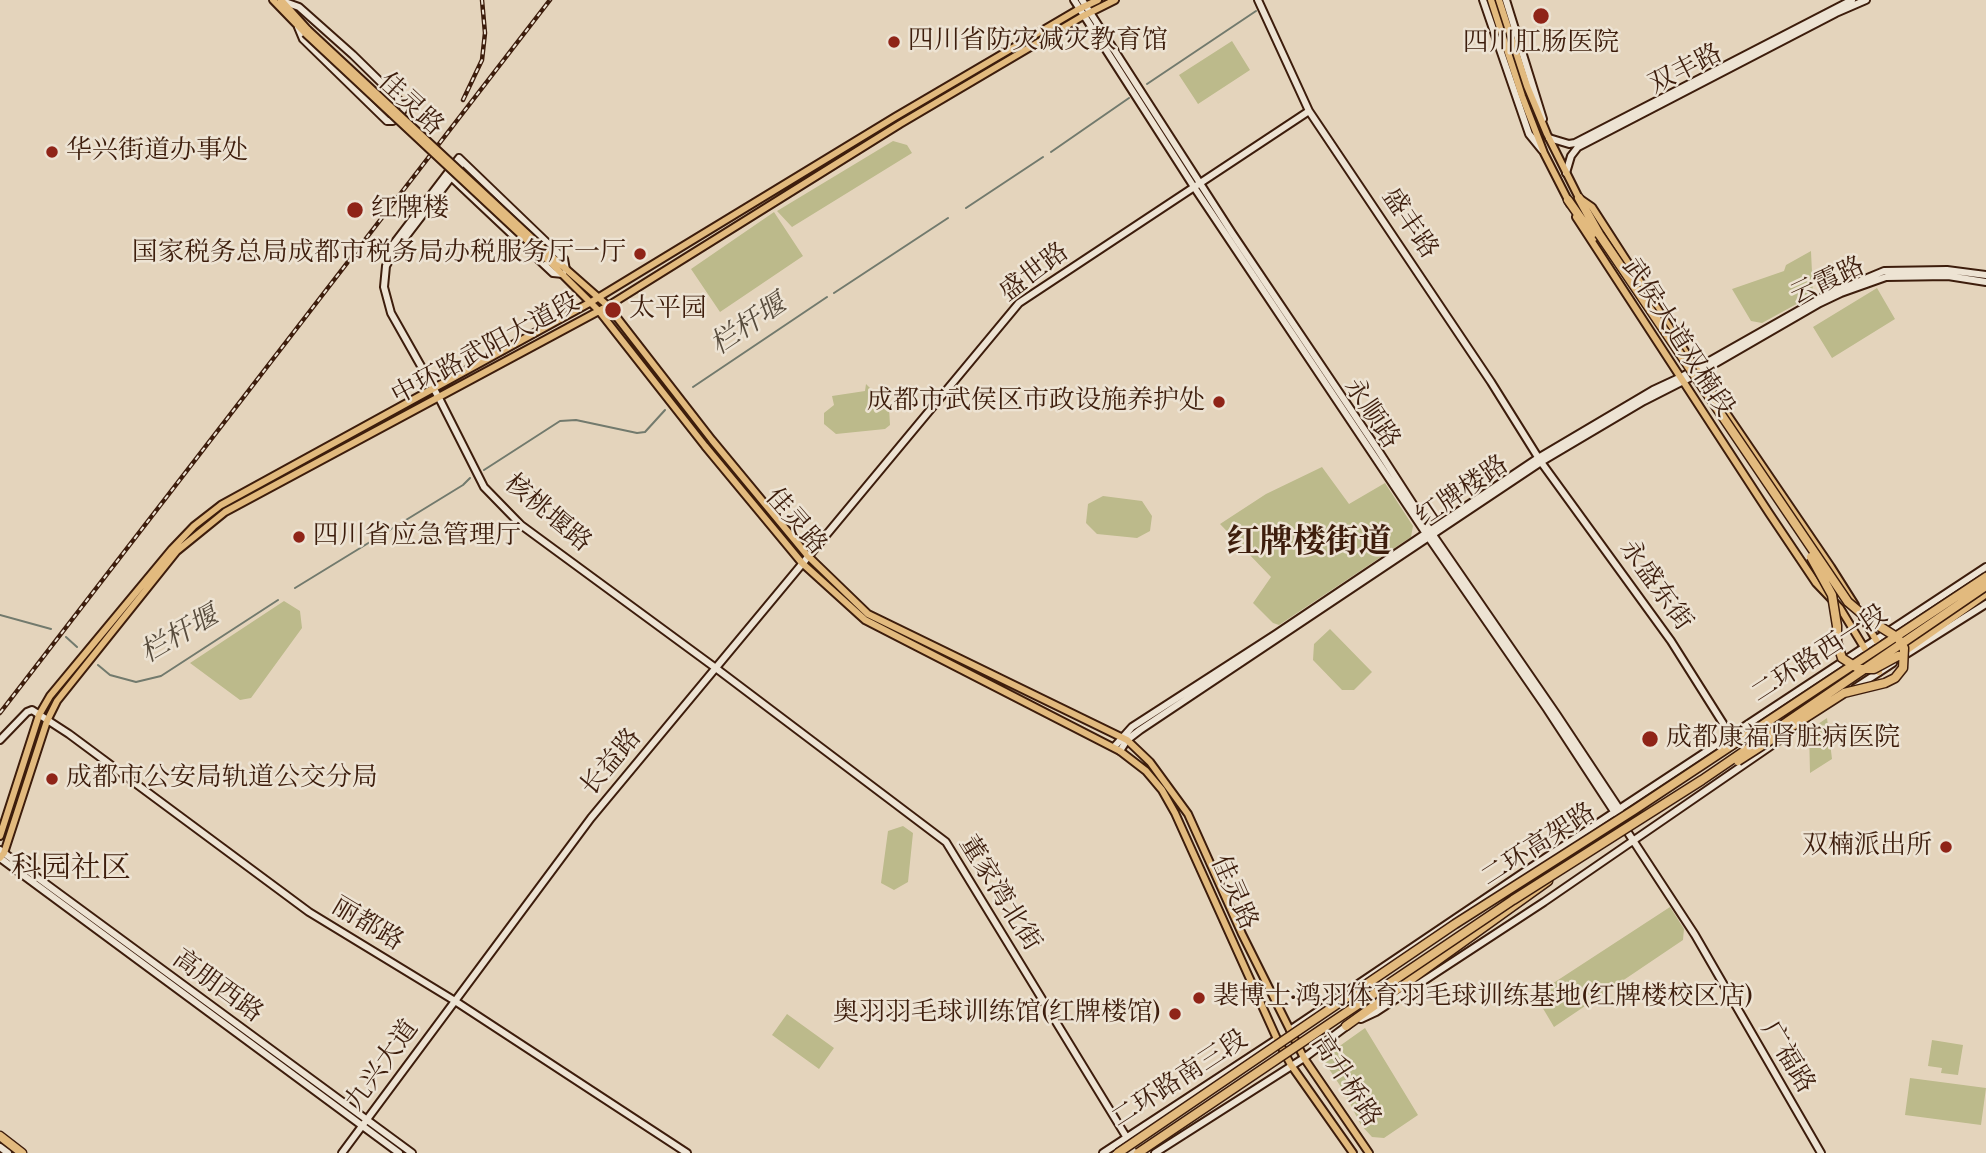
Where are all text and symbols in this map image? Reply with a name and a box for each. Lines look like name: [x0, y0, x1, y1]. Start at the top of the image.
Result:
marker: 四川肛肠医院: [1531, 6, 1551, 26]
place label: 四川省防灾减灾教育馆: [908, 26, 1168, 58]
place label: 四川肛肠医院: [1463, 28, 1619, 60]
marker: 四川省防灾减灾教育馆: [886, 34, 902, 50]
street label: 双丰路: [1644, 38, 1728, 102]
street label: 佳灵路: [371, 67, 449, 143]
place label: 华兴街道办事处: [66, 136, 248, 168]
marker: 华兴街道办事处: [44, 144, 60, 160]
street label: 盛丰路: [1374, 183, 1444, 265]
place label: 红牌楼: [371, 194, 449, 226]
marker: 红牌楼: [345, 200, 365, 220]
street label: 盛世路: [994, 237, 1076, 309]
place label: 国家税务总局成都市税务局办税服务厅一厅: [132, 238, 626, 270]
marker: 国家税务总局成都市税务局办税服务厅一厅: [632, 246, 648, 262]
street label: 云霞路: [1786, 251, 1870, 313]
street label: 武侯大道双楠段: [1614, 253, 1740, 423]
street label: 中环路武阳大道段: [387, 287, 585, 413]
water label: 栏杆堰: [705, 289, 793, 363]
place label: 太平园: [629, 294, 707, 326]
marker: 太平园: [603, 300, 623, 320]
street label: 永顺路: [1336, 373, 1406, 455]
place label: 成都市武侯区市政设施养护处: [867, 386, 1205, 418]
marker: 成都市武侯区市政设施养护处: [1211, 394, 1227, 410]
street label: 红牌楼路: [1411, 450, 1515, 534]
street label: 核桃堰路: [497, 469, 597, 559]
street label: 佳灵路: [758, 482, 832, 562]
place label: 四川省应急管理厅: [313, 521, 521, 553]
district label: 红牌楼街道: [1227, 524, 1391, 564]
marker: 四川省应急管理厅: [291, 529, 307, 545]
street label: 永盛东街: [1612, 535, 1698, 637]
street label: 二环路西一段: [1746, 599, 1894, 711]
water label: 栏杆堰: [135, 600, 225, 672]
street label: 长益路: [575, 723, 649, 803]
place label: 成都康福肾脏病医院: [1666, 723, 1900, 755]
marker: 成都康福肾脏病医院: [1640, 729, 1660, 749]
place label: 成都市公安局轨道公交分局: [66, 763, 378, 795]
marker: 成都市公安局轨道公交分局: [44, 771, 60, 787]
street label: 二环高架路: [1476, 798, 1602, 894]
street label: 董家湾北街: [951, 831, 1047, 957]
place label: 双楠派出所: [1802, 831, 1932, 863]
marker: 双楠派出所: [1938, 839, 1954, 855]
street label: 佳灵路: [1203, 851, 1263, 935]
district label: 科园社区: [11, 852, 131, 888]
street label: 丽都路: [326, 892, 408, 958]
street label: 高朋西路: [166, 944, 268, 1030]
place label: 裴博士·鸿羽体育羽毛球训练基地(红牌楼校区店): [1213, 982, 1753, 1014]
marker: 裴博士·鸿羽体育羽毛球训练基地(红牌楼校区店): [1191, 990, 1207, 1006]
place label: 奥羽羽毛球训练馆(红牌楼馆): [833, 998, 1161, 1030]
marker: 奥羽羽毛球训练馆(红牌楼馆): [1167, 1006, 1183, 1022]
street label: 九兴大道: [340, 1015, 426, 1117]
street label: 广福路: [1754, 1017, 1820, 1099]
street label: 二环路南三段: [1106, 1024, 1254, 1136]
street label: 高升桥路: [1304, 1029, 1386, 1133]

